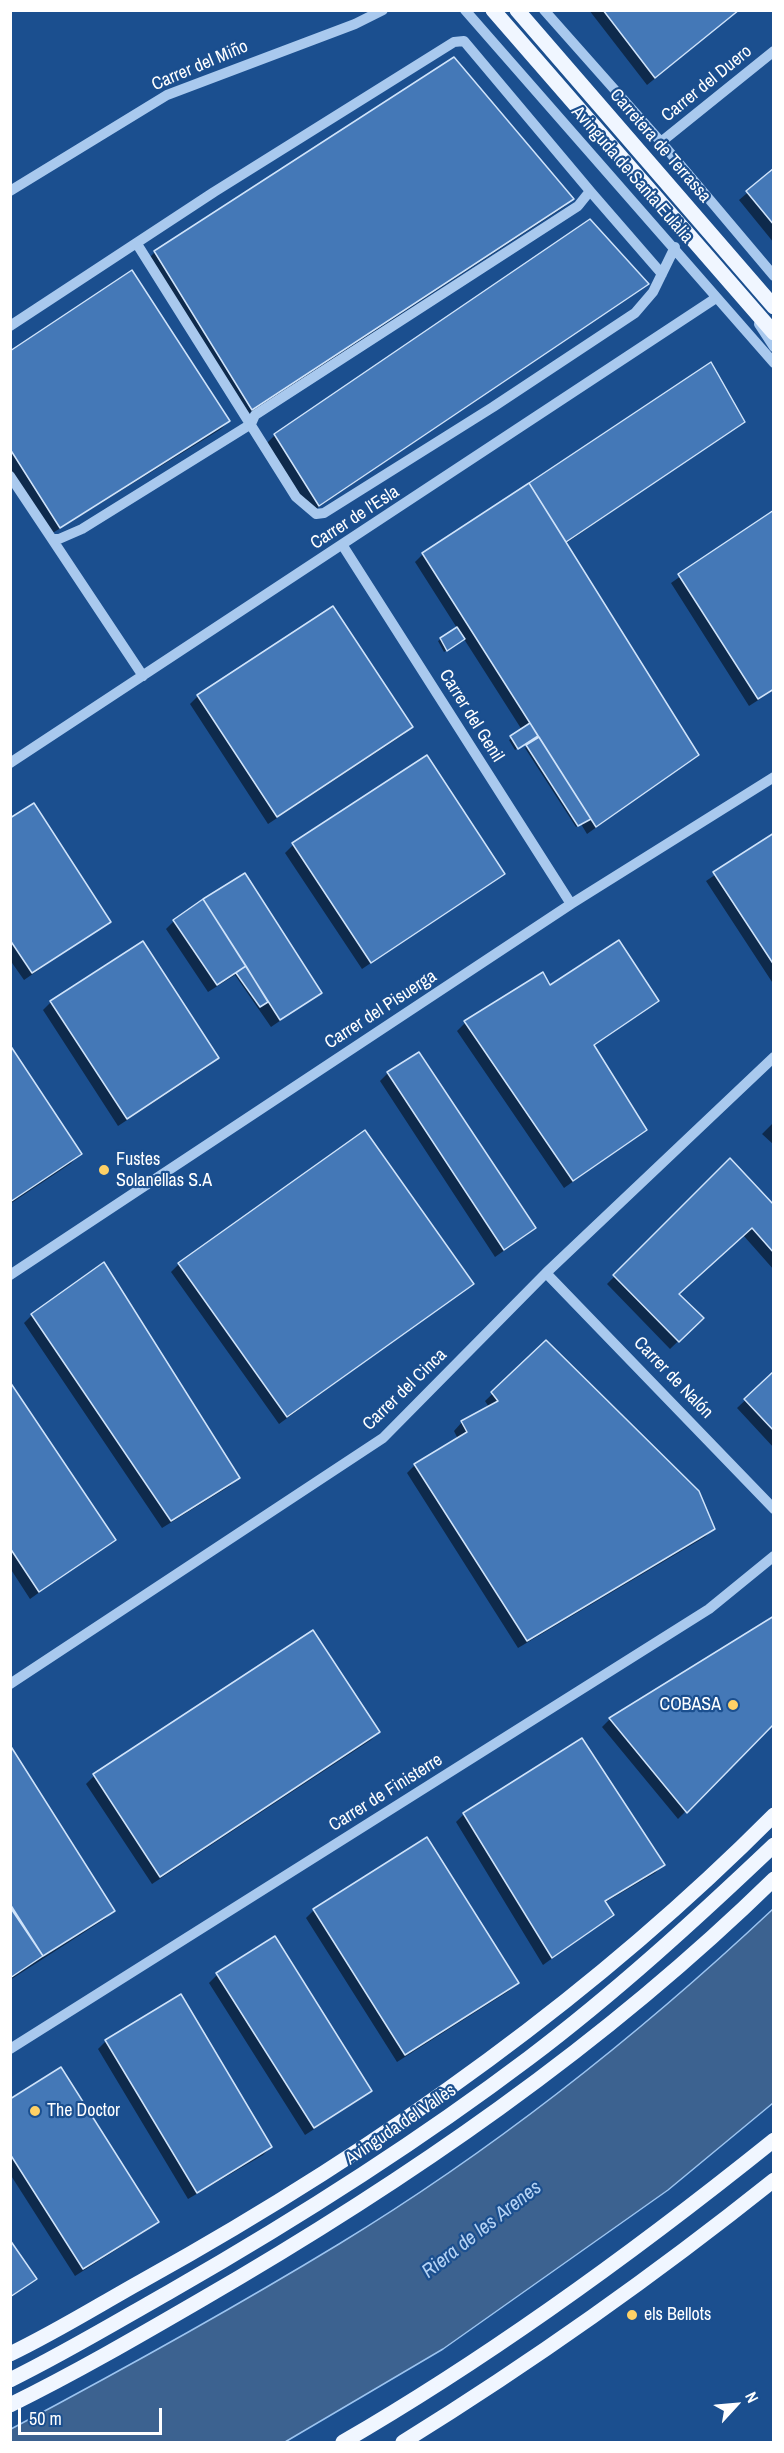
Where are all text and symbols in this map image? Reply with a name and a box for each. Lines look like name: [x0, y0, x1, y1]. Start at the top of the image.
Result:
street label: Carrer del Miño: [149, 36, 251, 96]
street label: Carrer del Duero: [657, 41, 757, 127]
street label: Carretera de Terrassa: [605, 85, 715, 207]
street label: Avinguda de Santa Eulàlia: [567, 102, 697, 248]
street label: Carrer de l'Esla: [307, 481, 403, 555]
street label: Carrer del Genil: [434, 666, 508, 766]
street label: Carrer del Pisuerga: [321, 966, 441, 1054]
place label: Fustes Solanellas S.A: [116, 1149, 212, 1192]
marker: Fustes Solanellas S.A: [97, 1163, 111, 1177]
street label: Carrer de Nalón: [629, 1333, 717, 1423]
street label: Carrer del Cinca: [359, 1345, 451, 1435]
place label: COBASA: [659, 1694, 721, 1716]
marker: COBASA: [726, 1698, 740, 1712]
street label: Carrer de Finisterre: [325, 1750, 447, 1836]
street label: Avinguda del Vallès: [341, 2080, 461, 2170]
place label: The Doctor: [47, 2100, 120, 2122]
marker: The Doctor: [28, 2104, 42, 2118]
water label: Riera de les Arenes: [418, 2176, 546, 2284]
place label: els Bellots: [644, 2304, 711, 2326]
marker: els Bellots: [625, 2308, 639, 2322]
north arrow: [706, 2375, 766, 2435]
text: N: [740, 2388, 764, 2406]
scale bar: [21, 2396, 165, 2434]
text: 50 m: [29, 2406, 62, 2431]

